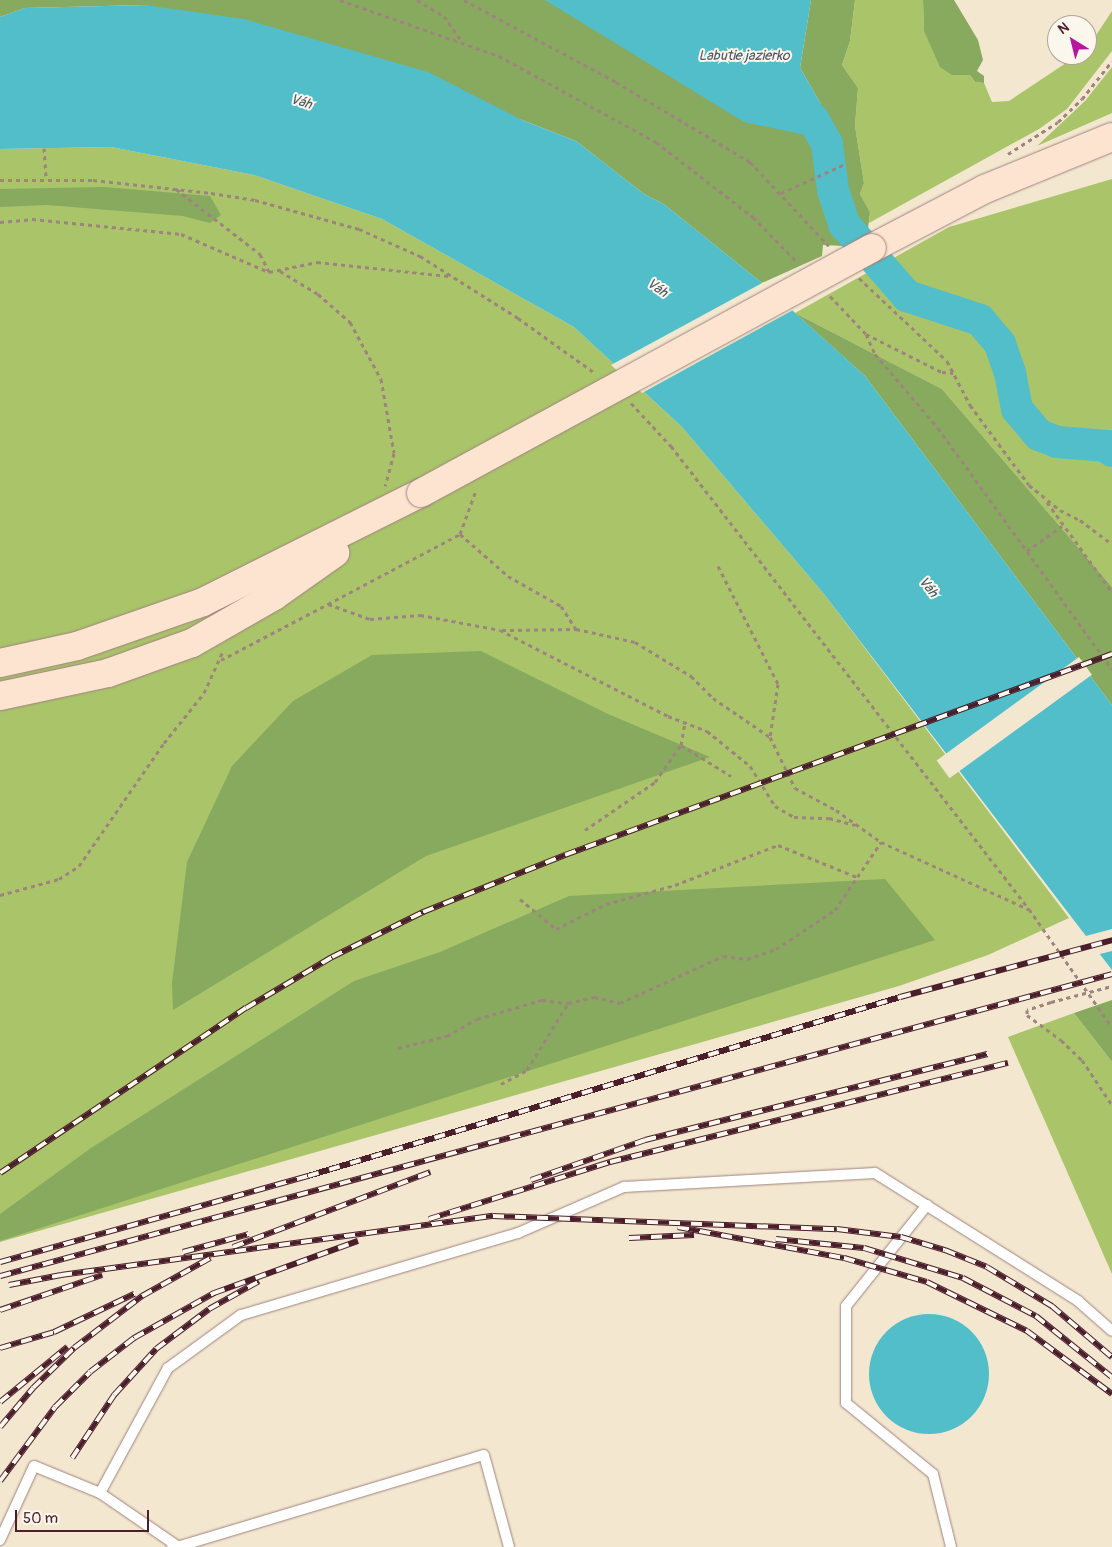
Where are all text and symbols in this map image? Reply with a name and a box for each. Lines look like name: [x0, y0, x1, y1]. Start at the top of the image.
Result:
north arrow: [1047, 15, 1097, 65]
text: N: [1055, 19, 1072, 38]
water label: Labutie jazierko: [698, 48, 790, 64]
water label: Váh: [288, 91, 314, 113]
water label: Váh: [643, 275, 671, 301]
water label: Váh: [915, 573, 941, 601]
scale bar: [18, 1500, 151, 1532]
text: 50 m: [23, 1509, 58, 1528]

